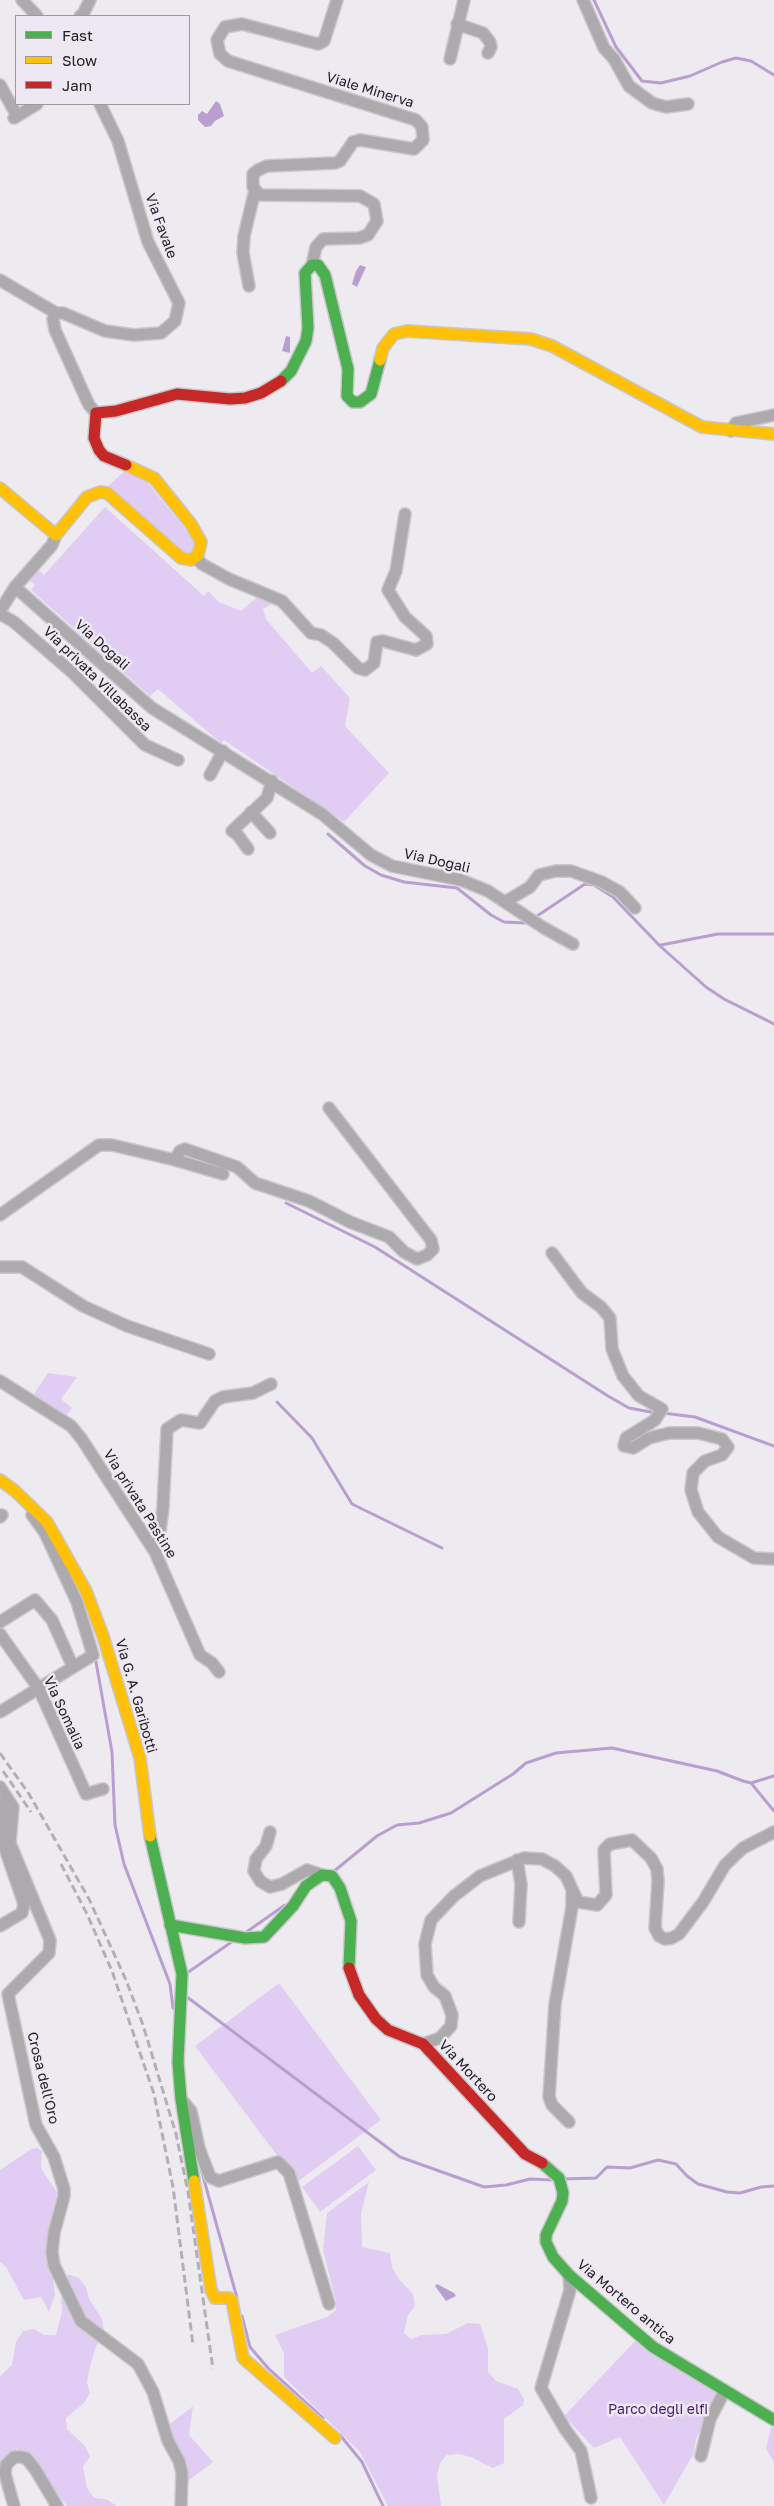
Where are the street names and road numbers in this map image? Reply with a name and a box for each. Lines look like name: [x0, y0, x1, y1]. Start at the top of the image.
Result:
street label: Viale Minerva: [324, 69, 416, 111]
street label: Via Favale: [141, 191, 181, 261]
street label: Via Dogali: [71, 616, 133, 674]
street label: Via privata Villabassa: [39, 623, 155, 735]
street label: Via Dogali: [402, 845, 472, 877]
street label: Via privata Pastine: [100, 1447, 180, 1561]
street label: Via G. A. Garibotti: [112, 1637, 160, 1755]
street label: Via Somalia: [40, 1674, 88, 1752]
street label: Crosa dell'Oro: [23, 2030, 63, 2126]
street label: Via Mortero: [435, 2037, 501, 2105]
street label: Via Mortero antica: [574, 2256, 678, 2348]

